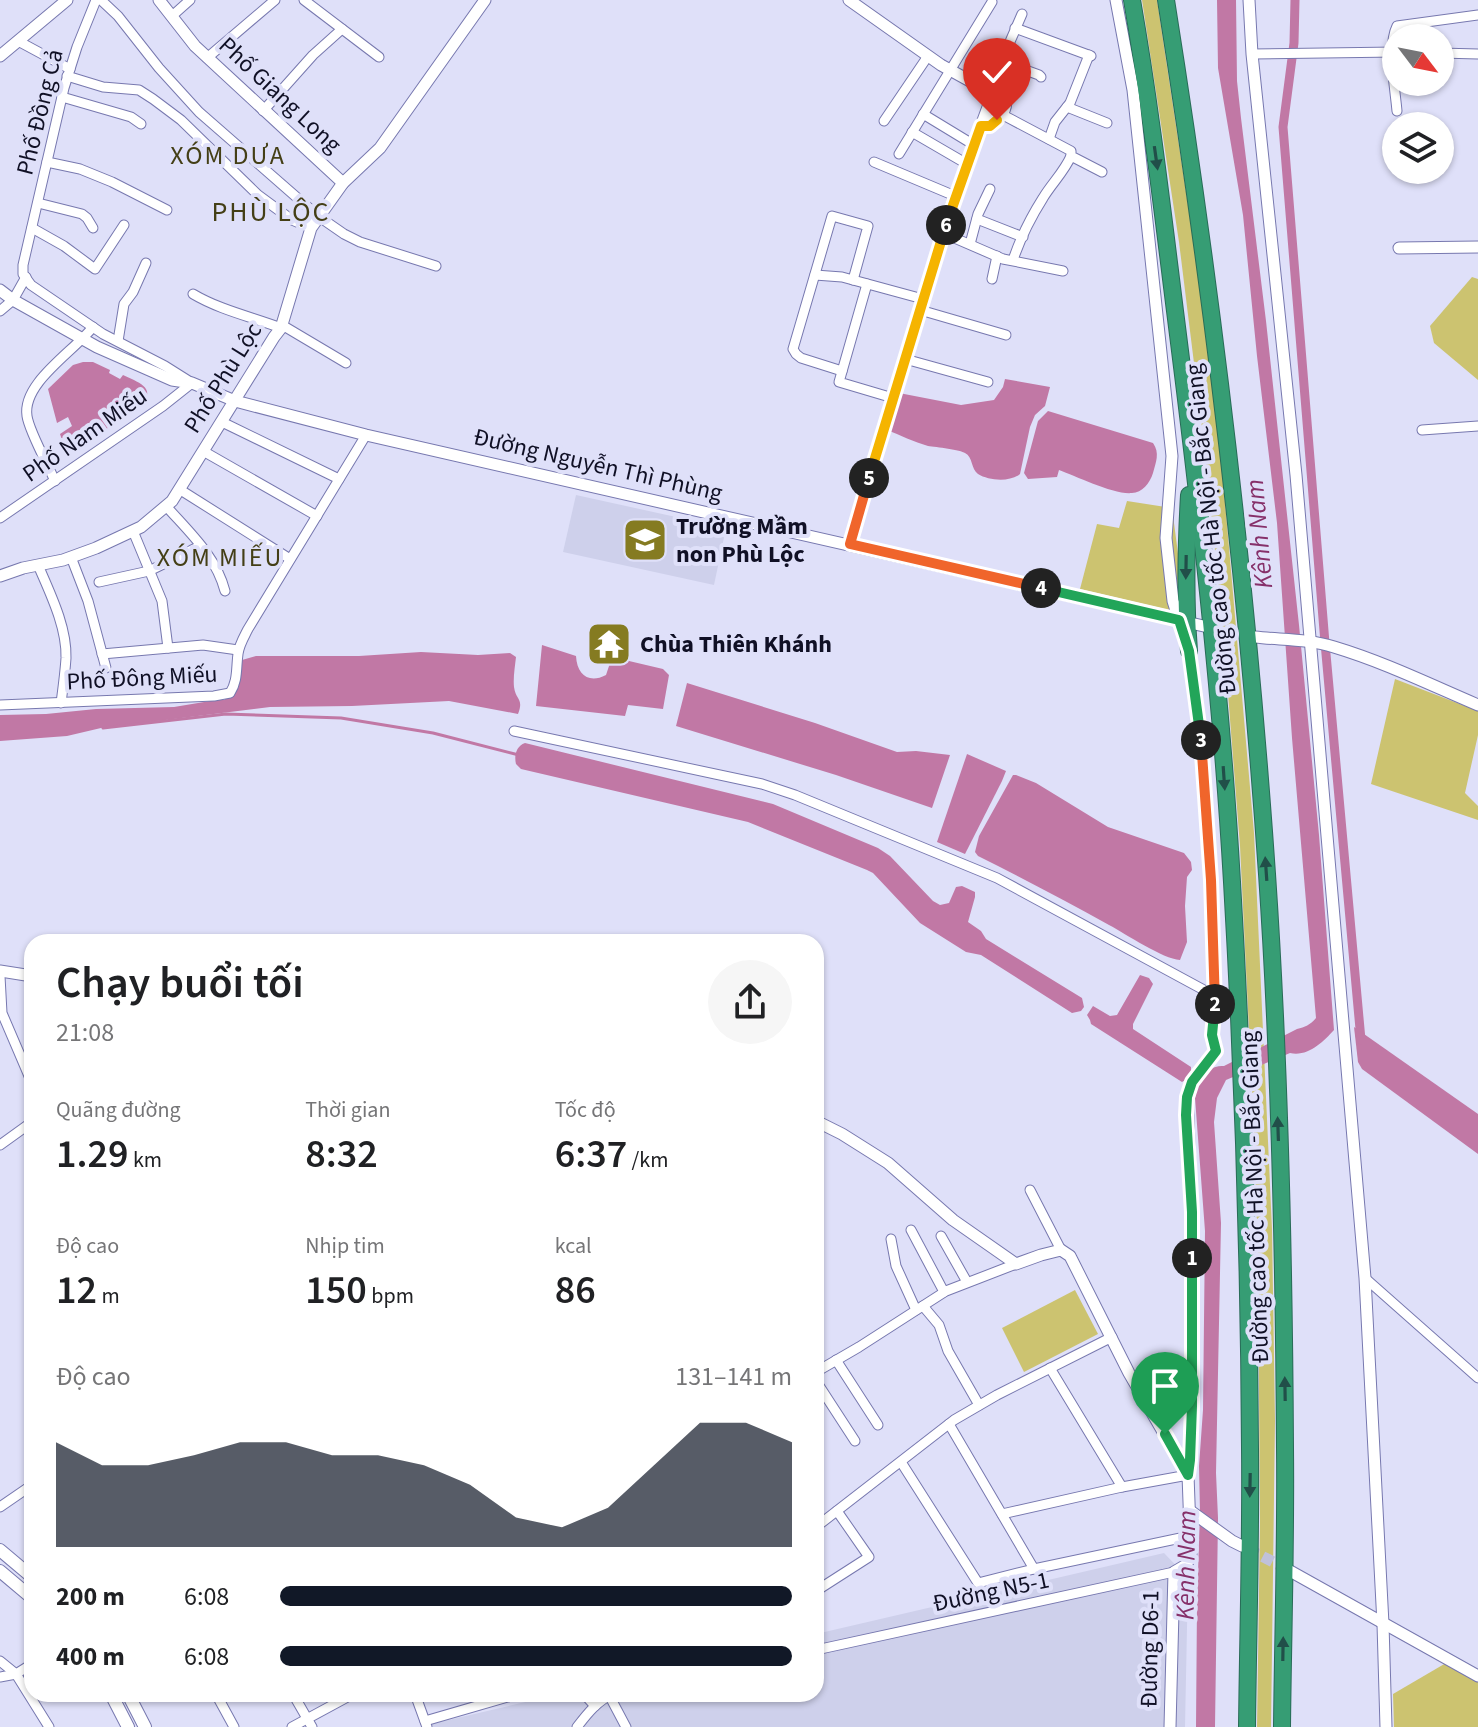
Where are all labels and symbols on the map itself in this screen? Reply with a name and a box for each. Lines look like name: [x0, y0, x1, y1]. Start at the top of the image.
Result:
north arrow: [1382, 24, 1454, 96]
street label: Phố Giang Long: [211, 29, 349, 161]
pin: [963, 38, 1031, 120]
street label: Phố Đồng Cả: [7, 45, 73, 179]
district label: XÓM DƯA: [170, 137, 286, 174]
one-way arrow: [1150, 146, 1163, 171]
district label: PHÙ LỘC: [211, 192, 331, 232]
pin: 6: [926, 205, 966, 245]
street label: Phố Phù Lộc: [175, 316, 271, 440]
street label: Đường cao tốc Hà Nội - Bắc Giang: [1176, 362, 1246, 696]
street label: Phố Nam Miếu: [16, 379, 154, 491]
street label: Đường Nguyễn Thì Phùng: [470, 419, 726, 511]
pin: 5: [849, 458, 889, 498]
water label: Kênh Nam: [1236, 478, 1282, 590]
place label: Trường Mầm non Phù Lộc: [676, 509, 808, 572]
school or university icon: Trường Mầm non Phù Lộc: [621, 516, 669, 564]
district label: XÓM MIẾU: [157, 539, 283, 576]
one-way arrow: [1180, 555, 1192, 580]
pin: 4: [1021, 568, 1061, 608]
temple icon: Chùa Thiên Khánh: [585, 620, 633, 668]
place label: Chùa Thiên Khánh: [640, 627, 832, 662]
street label: Phố Đông Miếu: [66, 657, 218, 699]
pin: 3: [1181, 720, 1221, 760]
one-way arrow: [1218, 766, 1231, 791]
one-way arrow: [1259, 856, 1272, 881]
pin: 2: [1195, 984, 1235, 1024]
street label: Đường cao tốc Hà Nội - Bắc Giang: [1232, 1030, 1278, 1364]
one-way arrow: [1272, 1116, 1285, 1141]
pin: 1: [1172, 1238, 1212, 1278]
pin: [1131, 1352, 1199, 1434]
one-way arrow: [1279, 1376, 1291, 1401]
one-way arrow: [1244, 1473, 1256, 1498]
water label: Kênh Nam: [1167, 1510, 1205, 1620]
street label: Đường N5-1: [930, 1563, 1052, 1621]
street label: Đường D6-1: [1131, 1590, 1169, 1708]
one-way arrow: [1277, 1636, 1289, 1661]

